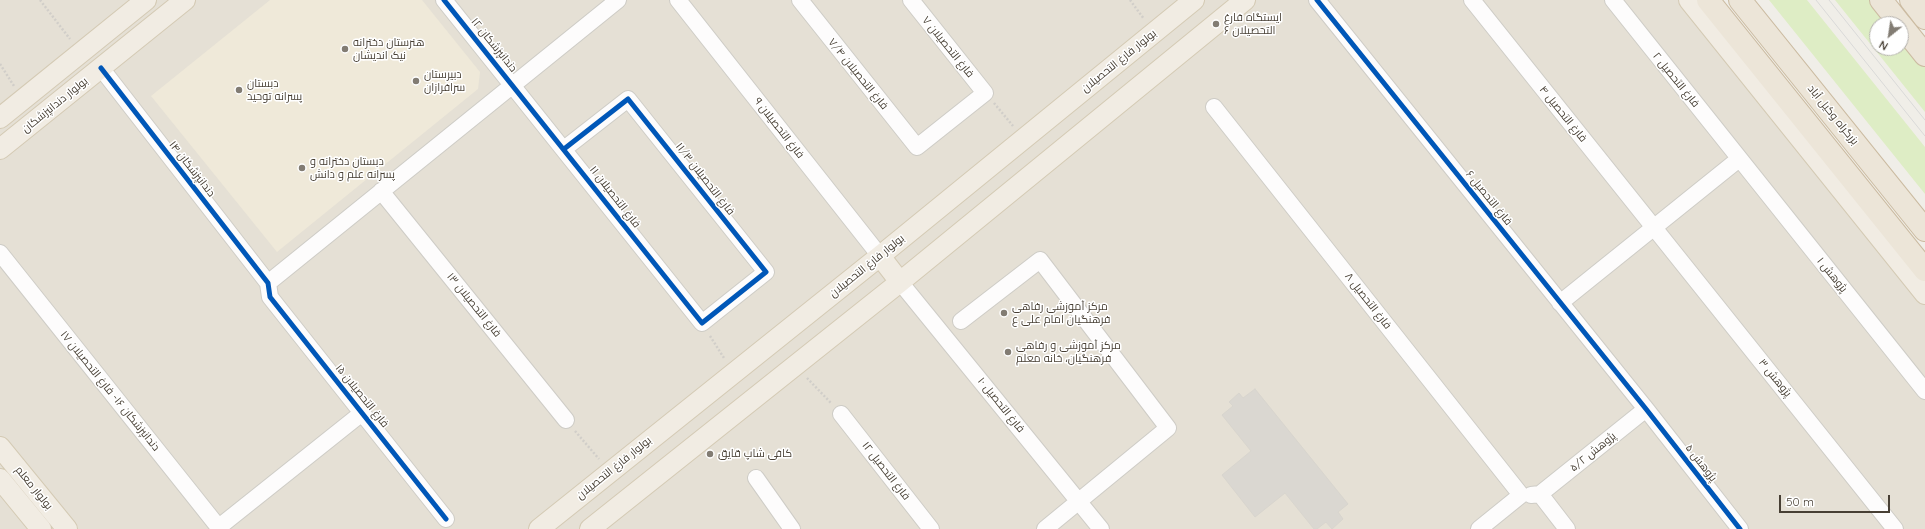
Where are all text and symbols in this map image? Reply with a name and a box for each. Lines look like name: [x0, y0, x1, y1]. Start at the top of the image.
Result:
place label: ایستگاه فارغ التحصیلان ۶: [1224, 11, 1282, 37]
street label: فارغ التحصیلان ۷: [919, 14, 977, 80]
street label: دندانپزشکان ۱۲: [468, 15, 520, 75]
north arrow: [1869, 16, 1909, 56]
marker: ایستگاه فارغ التحصیلان ۶: [1211, 19, 1221, 29]
street label: بولوار فارغ التحصیلان: [1079, 27, 1159, 95]
place label: هنرستان دخترانه نیک اندیشان: [353, 36, 424, 62]
street label: فارغ التحصیلان ۷/۴: [825, 36, 891, 112]
text: N: [1876, 37, 1891, 54]
marker: هنرستان دخترانه نیک اندیشان: [340, 44, 350, 54]
street label: فارغ التحصیل ۲: [1650, 50, 1702, 110]
place label: دبیرستان سرافرازان: [424, 68, 465, 94]
street label: بولوار دندانپزشکان: [19, 74, 91, 136]
marker: دبیرستان سرافرازان: [411, 76, 421, 86]
place label: دبستان پسرانه توحید: [247, 77, 302, 103]
street label: بزرگراه وکیل آباد: [1805, 82, 1861, 148]
street label: فارغ التحصیل ۴: [1536, 83, 1590, 145]
marker: دبستان پسرانه توحید: [234, 85, 244, 95]
street label: فارغ التحصیلان ۹: [751, 95, 807, 161]
street label: دندانپزشکان ۱۴: [166, 138, 218, 200]
street label: فارغ التحصیلان ۱۱/۳: [673, 140, 737, 218]
place label: دبستان دخترانه و پسرانه علم و دانش: [310, 155, 395, 181]
marker: دبستان دخترانه و پسرانه علم و دانش: [297, 163, 307, 173]
street label: فارغ التحصیلان ۱۱: [587, 163, 643, 231]
street label: فارغ التحصیل ۶: [1463, 168, 1515, 228]
street label: بولوار فارغ التحصیلان: [827, 232, 907, 300]
street label: پژوهش ۱: [1814, 255, 1850, 295]
street label: فارغ التحصیلان ۱۳: [444, 270, 504, 340]
street label: فارغ التحصیل ۸: [1342, 270, 1394, 332]
place label: مرکز آموزشی رفاهی فرهنگیان امام علی ع: [1012, 300, 1110, 326]
marker: مرکز آموزشی رفاهی فرهنگیان امام علی ع: [999, 308, 1009, 318]
street label: دندانپزشکان ۱۶- فارغ التحصیلان ۱۷: [57, 328, 163, 454]
place label: مرکز آموزشی و رفاهی فرهنگیان، خانه معلم: [1016, 339, 1121, 365]
marker: مرکز آموزشی و رفاهی فرهنگیان، خانه معلم: [1003, 347, 1013, 357]
street label: پژوهش ۳: [1756, 356, 1794, 400]
street label: فارغ التحصیلان ۱۵: [332, 362, 392, 430]
street label: فارغ التحصیل ۱۰: [975, 375, 1027, 435]
street label: پژوهش ۵/۲: [1567, 429, 1619, 475]
street label: بولوار فارغ التحصیلان: [574, 434, 654, 502]
street label: فارغ التحصیل ۱۲: [859, 439, 913, 503]
street label: پژوهش ۵: [1682, 442, 1720, 484]
place label: کافی شاپ قایق: [718, 447, 792, 461]
marker: کافی شاپ قایق: [705, 449, 715, 459]
street label: بولوار معلم: [12, 464, 56, 512]
scale bar: [1781, 487, 1892, 513]
text: 50 m: [1786, 494, 1814, 509]

